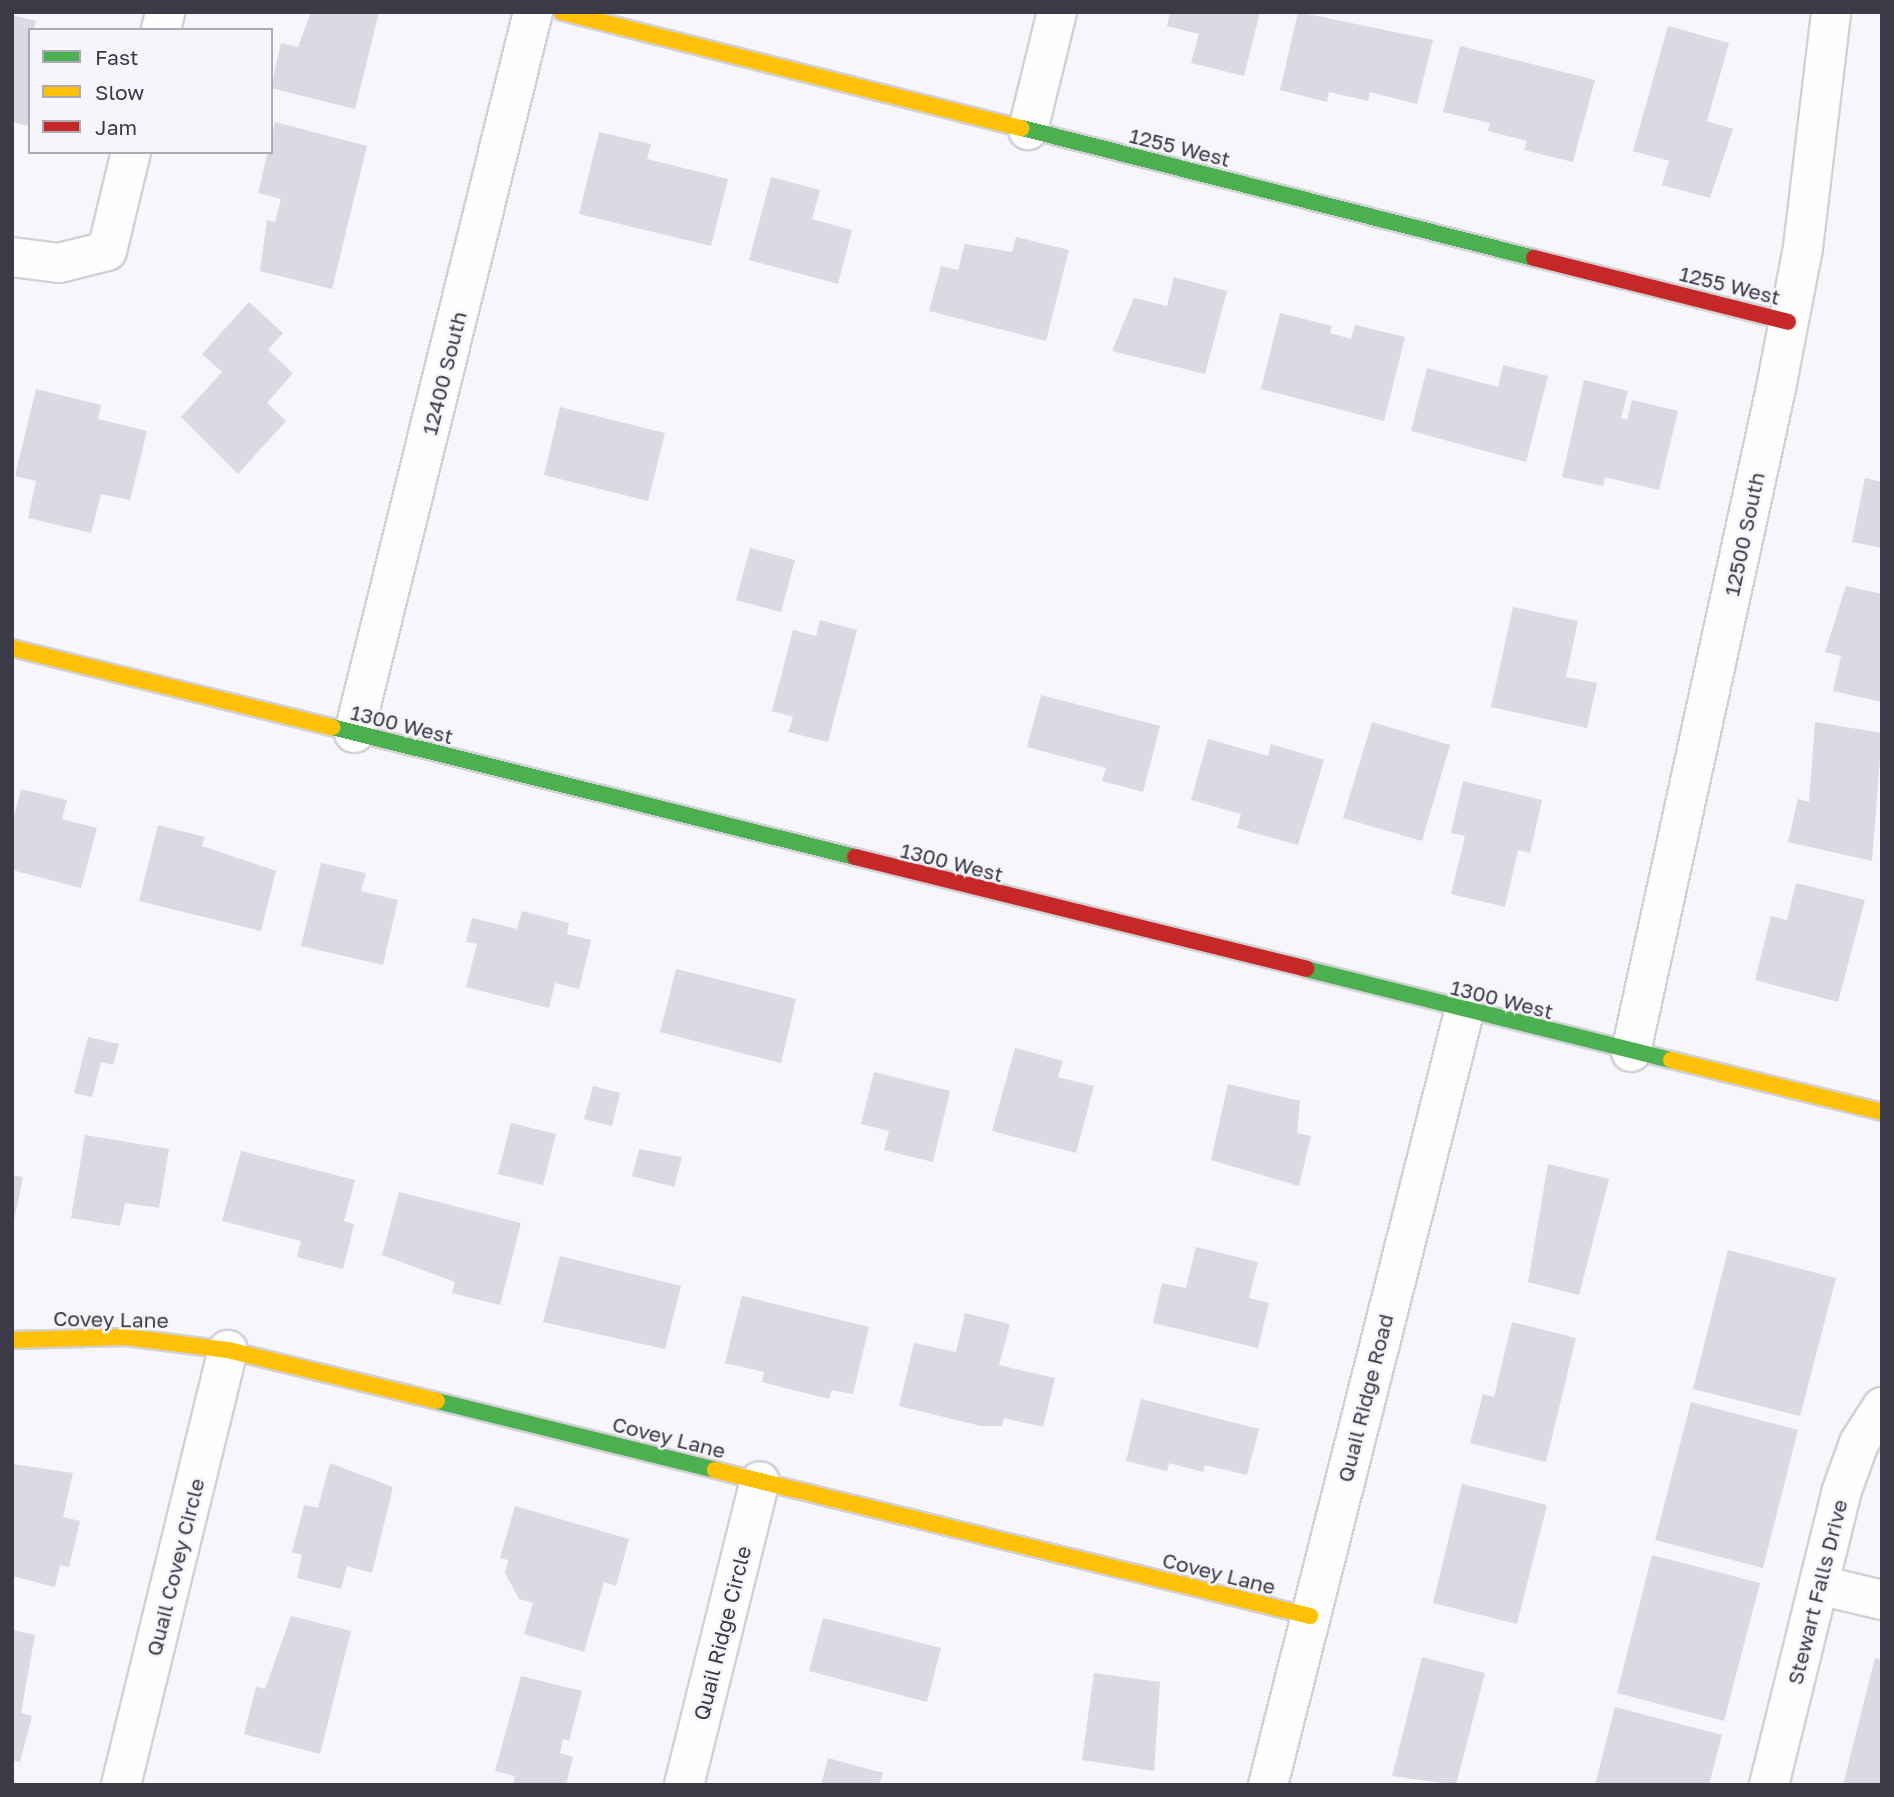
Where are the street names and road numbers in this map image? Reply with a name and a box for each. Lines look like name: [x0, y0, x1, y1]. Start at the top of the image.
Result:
street label: 1255 West: [1127, 122, 1233, 172]
street label: 1255 West: [1677, 260, 1783, 310]
street label: 12400 South: [416, 309, 472, 437]
street label: 12500 South: [1719, 470, 1769, 598]
street label: 1300 West: [348, 699, 456, 749]
street label: 1300 West: [898, 837, 1006, 887]
street label: 1300 West: [1448, 974, 1556, 1024]
street label: Covey Lane: [53, 1305, 169, 1333]
street label: Quail Ridge Road: [1332, 1311, 1398, 1485]
street label: Covey Lane: [610, 1411, 728, 1463]
street label: Quail Covey Circle: [141, 1476, 209, 1658]
street label: Stewart Falls Drive: [1782, 1497, 1852, 1687]
street label: Quail Ridge Circle: [688, 1543, 756, 1723]
street label: Covey Lane: [1160, 1547, 1278, 1599]

